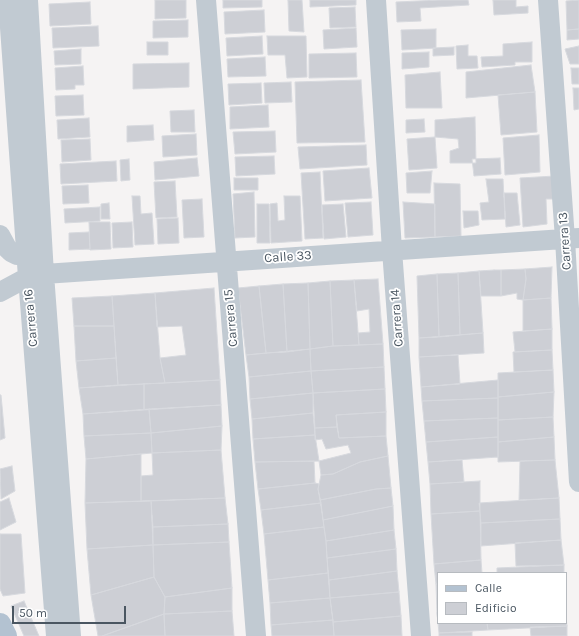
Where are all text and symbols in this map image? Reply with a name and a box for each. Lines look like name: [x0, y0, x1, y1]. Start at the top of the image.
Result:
street label: Carrera 13: [555, 211, 575, 271]
street label: Calle 33: [264, 248, 312, 266]
street label: Carrera 16: [21, 288, 41, 348]
street label: Carrera 15: [221, 289, 241, 347]
street label: Carrera 14: [387, 289, 407, 347]
legend: [437, 572, 567, 624]
text: Calle: [475, 581, 502, 595]
scale bar: [14, 598, 128, 624]
text: Edificio: [475, 601, 516, 615]
text: 50 m: [19, 606, 47, 620]

